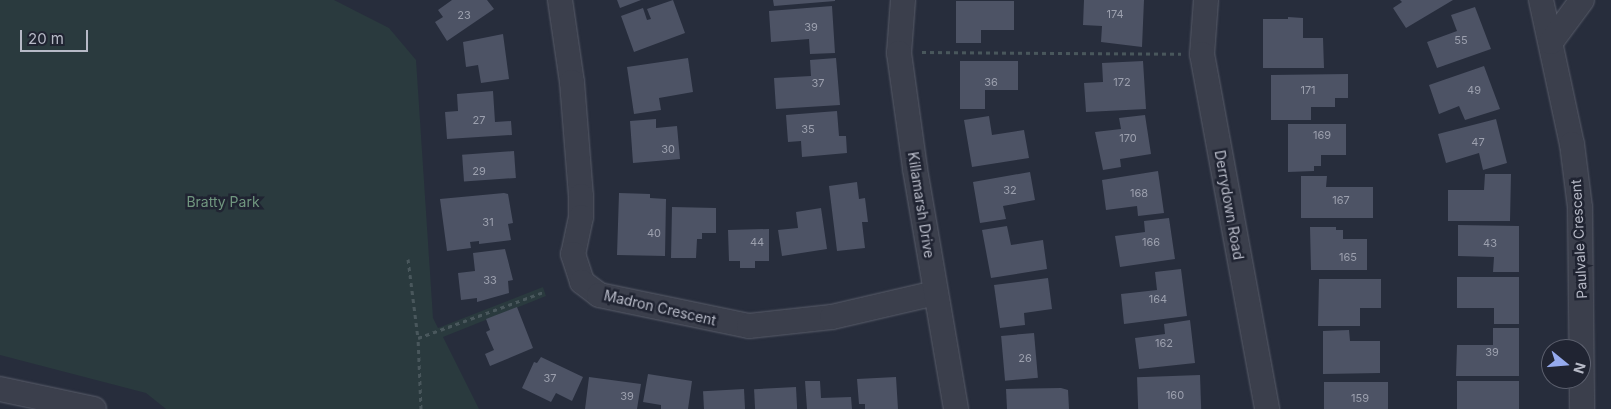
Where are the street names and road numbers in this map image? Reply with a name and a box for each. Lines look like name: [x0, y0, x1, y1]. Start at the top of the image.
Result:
street label: Derrydown Road: [1211, 149, 1247, 261]
street label: Killamarsh Drive: [904, 151, 938, 259]
street label: Paulvale Crescent: [1567, 179, 1591, 299]
street label: Madron Crescent: [602, 287, 718, 329]

